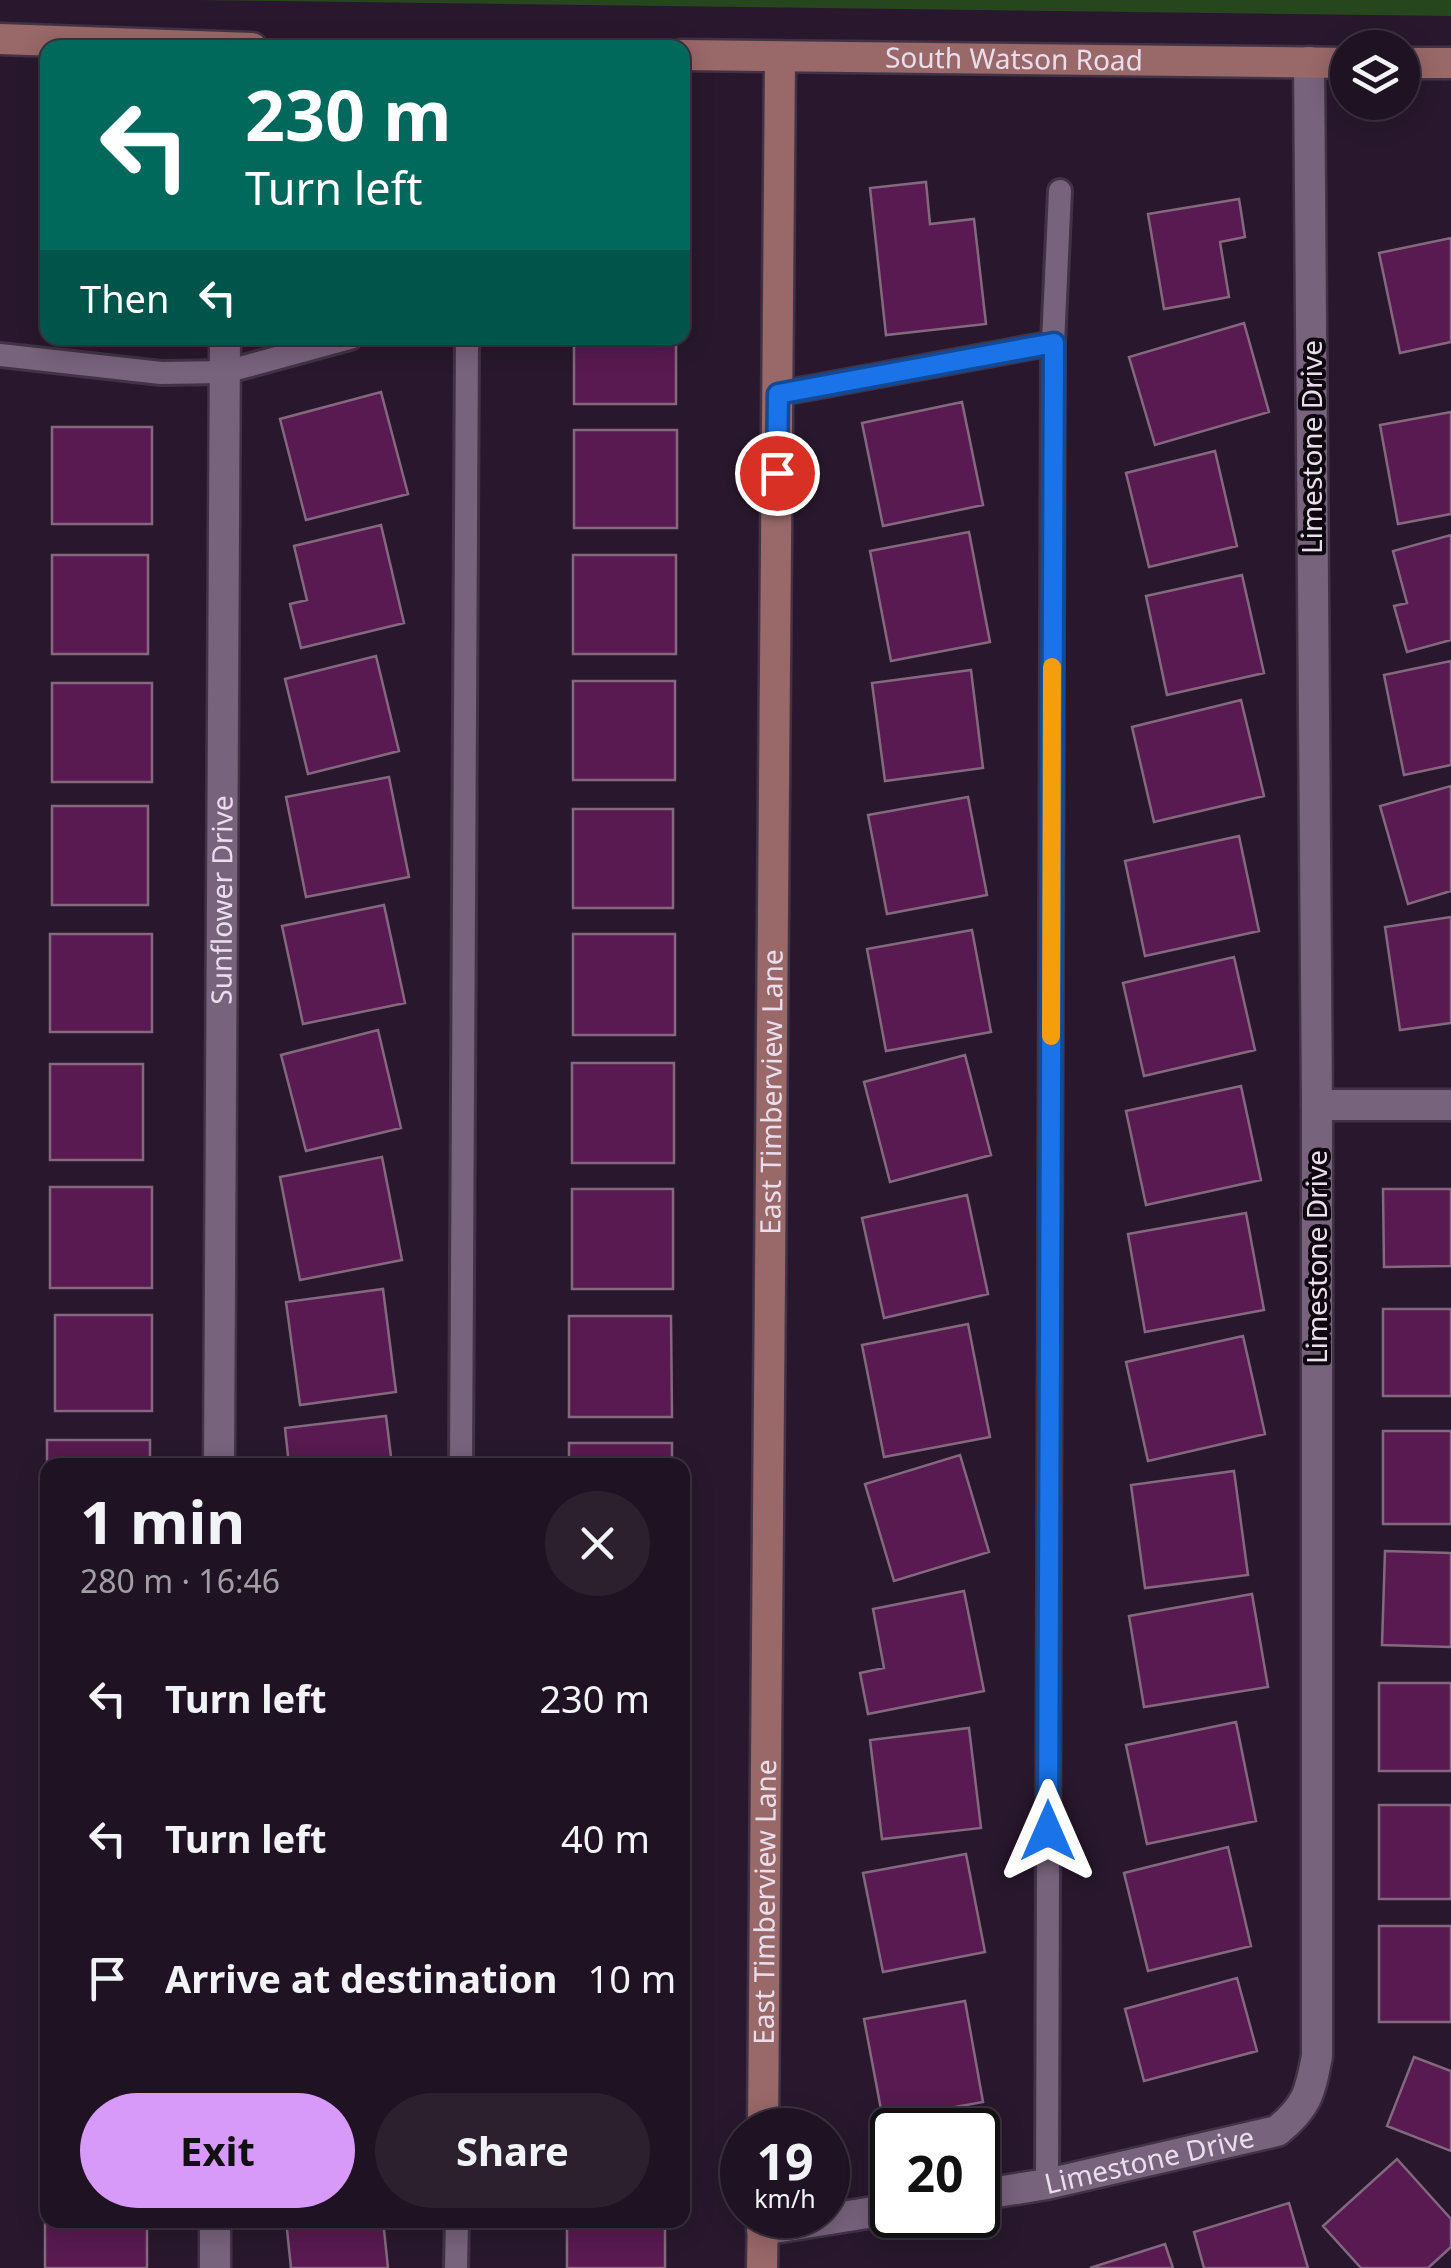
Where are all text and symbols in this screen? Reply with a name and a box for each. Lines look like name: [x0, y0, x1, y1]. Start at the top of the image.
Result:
map controls: [1330, 30, 1420, 120]
button: layers: [1330, 30, 1420, 120]
street label: South Watson Road: [885, 37, 1143, 79]
text: 230 m: [245, 66, 452, 162]
icon: left: [80, 80, 210, 210]
text: Turn left: [245, 157, 422, 218]
icon: left: [190, 270, 245, 325]
text: Then: [80, 272, 170, 324]
street label: Limestone Drive: [1292, 340, 1330, 554]
pin: [735, 431, 820, 516]
icon: arrive: [750, 446, 805, 501]
street label: Sunflower Drive: [201, 795, 241, 1005]
street label: East Timberview Lane: [750, 949, 791, 1235]
street label: Limestone Drive: [1297, 1150, 1335, 1364]
text: 1 min: [80, 1480, 245, 1562]
button: close: [545, 1491, 650, 1596]
text: 280 m · 16:46: [80, 1559, 280, 1602]
icon: left: [80, 1671, 135, 1726]
text: Turn left: [165, 1672, 327, 1724]
text: 230 m: [539, 1672, 650, 1724]
street label: East Timberview Lane: [744, 1759, 784, 2045]
position arrow: [996, 1779, 1100, 1883]
icon: left: [80, 1811, 135, 1866]
text: Turn left: [165, 1812, 327, 1864]
text: 40 m: [561, 1812, 650, 1864]
icon: arrive: [80, 1951, 135, 2006]
text: Arrive at destination: [165, 1952, 557, 2004]
text: 10 m: [587, 1952, 676, 2004]
button: Exit: [80, 2093, 355, 2208]
button: Share: [375, 2093, 650, 2208]
speed limit sign: 20: [870, 2108, 1000, 2238]
street label: Limestone Drive: [1041, 2117, 1258, 2202]
text: 19: [756, 2127, 814, 2195]
text: km/h: [754, 2181, 816, 2215]

